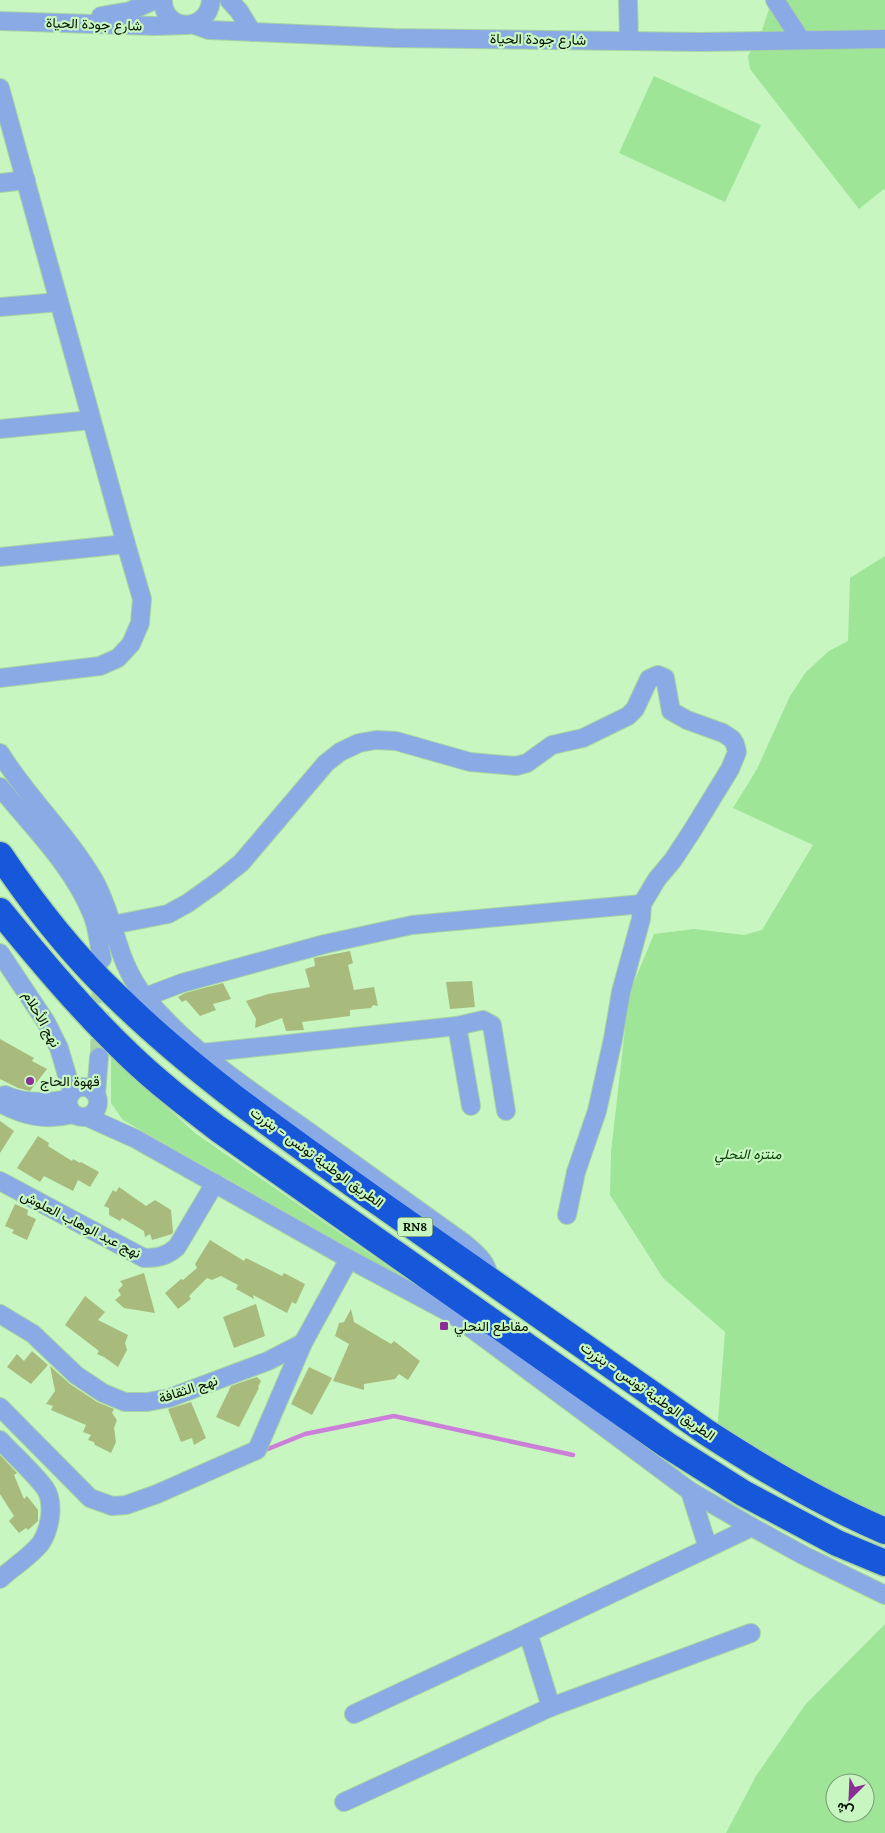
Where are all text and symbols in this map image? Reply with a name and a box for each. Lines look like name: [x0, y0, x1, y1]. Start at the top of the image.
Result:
street label: شارع جودة الحياة: [45, 13, 143, 37]
street label: شارع جودة الحياة: [490, 29, 586, 51]
street label: نهج الأحلام: [17, 988, 65, 1051]
place label: قهوة الحاج: [40, 1072, 100, 1092]
marker: قهوة الحاج: [24, 1075, 36, 1087]
street label: الطريق الوطنية تونس - بنزرت: [247, 1103, 387, 1211]
park label: منتزه النحلي: [714, 1145, 782, 1166]
street label: نهج عبد الوهاب العلوش: [17, 1186, 144, 1264]
road number: RN8: [398, 1218, 432, 1236]
place label: مقاطع النحلي: [454, 1317, 528, 1338]
marker: مقاطع النحلي: [438, 1320, 450, 1332]
street label: الطريق الوطنية تونس - بنزرت: [577, 1338, 719, 1444]
street label: نهج الثقافة: [156, 1371, 221, 1409]
north arrow: [825, 1773, 875, 1823]
text: ش: [833, 1798, 856, 1822]

